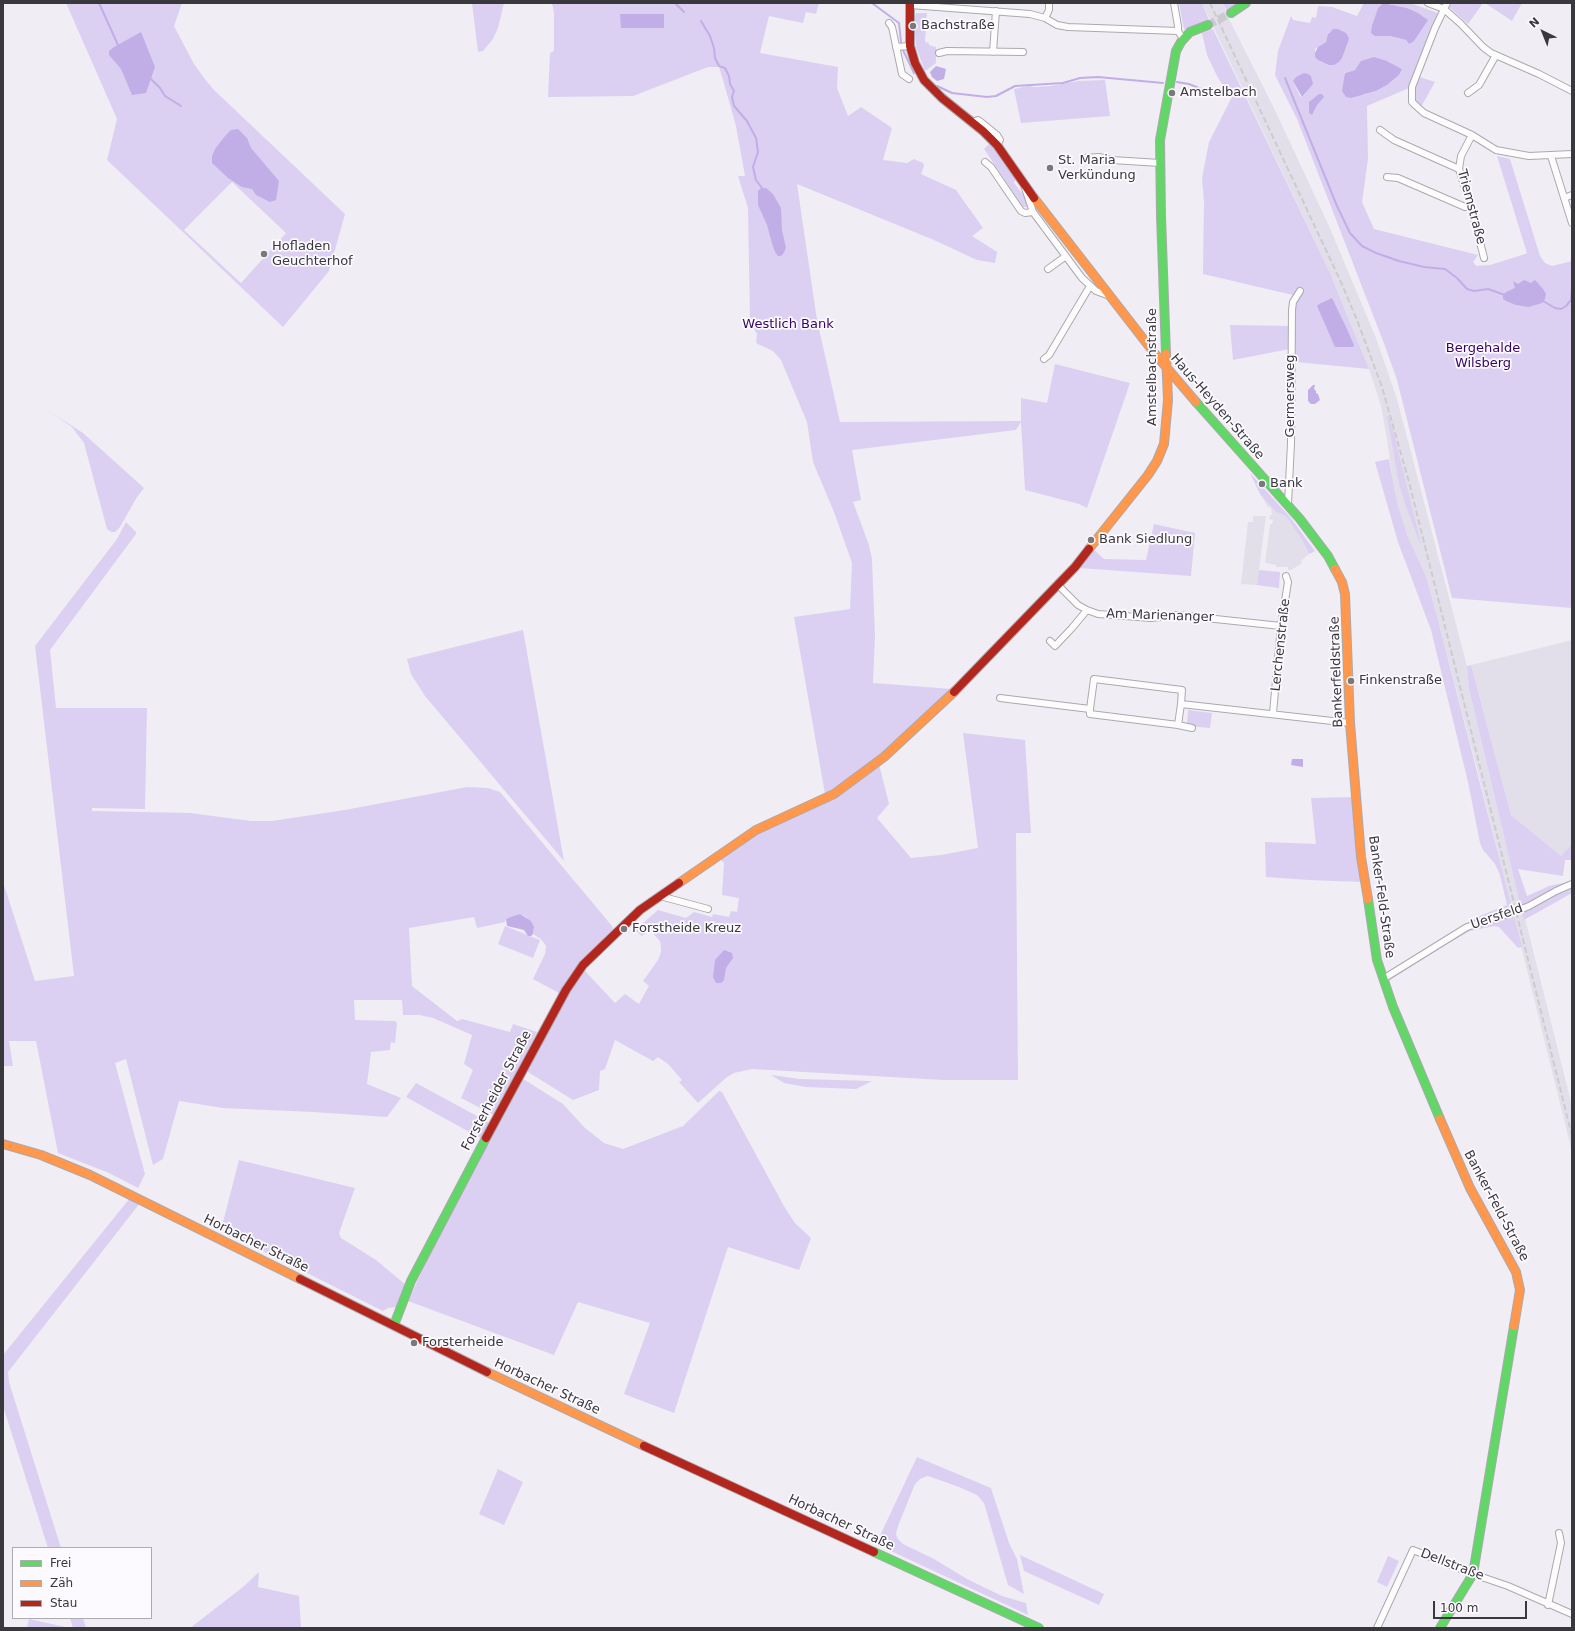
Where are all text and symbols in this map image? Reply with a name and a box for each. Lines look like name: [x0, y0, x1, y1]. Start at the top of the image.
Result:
north arrow: [1523, 12, 1563, 52]
text: N: [1527, 15, 1542, 31]
place label: Bachstraße: [921, 18, 995, 34]
marker: Bachstraße: [908, 21, 918, 31]
place label: Amstelbach: [1180, 85, 1257, 101]
marker: Amstelbach: [1167, 88, 1177, 98]
place label: St. Maria Verkündung: [1058, 153, 1136, 184]
marker: St. Maria Verkündung: [1045, 163, 1055, 173]
street label: Triemstraße: [1453, 168, 1489, 246]
place label: Hofladen Geuchterhof: [272, 239, 353, 270]
marker: Hofladen Geuchterhof: [259, 249, 269, 259]
street label: Amstelbachstraße: [1145, 308, 1161, 426]
park label: Westlich Bank: [742, 317, 834, 333]
park label: Bergehalde Wilsberg: [1446, 341, 1520, 372]
street label: Haus-Heyden-Straße: [1167, 351, 1267, 463]
street label: Germersweg: [1283, 355, 1299, 437]
place label: Bank: [1270, 476, 1303, 492]
marker: Bank: [1257, 479, 1267, 489]
place label: Bank Siedlung: [1099, 532, 1192, 548]
marker: Bank Siedlung: [1086, 535, 1096, 545]
street label: Lerchenstraße: [1268, 598, 1294, 692]
street label: Am Marienanger: [1106, 606, 1214, 626]
street label: Bankerfeldstraße: [1327, 616, 1347, 728]
place label: Finkenstraße: [1359, 673, 1442, 689]
marker: Finkenstraße: [1346, 676, 1356, 686]
street label: Banker-Feld-Straße: [1365, 835, 1397, 959]
street label: Uersfeld: [1469, 901, 1525, 933]
place label: Forstheide Kreuz: [632, 921, 741, 937]
marker: Forstheide Kreuz: [619, 924, 629, 934]
street label: Forsterheider Straße: [459, 1028, 535, 1154]
street label: Banker-Feld-Straße: [1460, 1148, 1532, 1264]
street label: Horbacher Straße: [201, 1212, 311, 1276]
place label: Forsterheide: [422, 1335, 503, 1351]
marker: Forsterheide: [409, 1338, 419, 1348]
street label: Horbacher Straße: [492, 1356, 602, 1418]
street label: Horbacher Straße: [786, 1492, 896, 1554]
street label: Dellstraße: [1418, 1546, 1486, 1584]
legend: [12, 1547, 152, 1619]
text: Frei: [50, 1556, 71, 1570]
text: Zäh: [50, 1576, 73, 1590]
scale bar: [1435, 1593, 1529, 1619]
text: Stau: [50, 1596, 77, 1610]
text: 100 m: [1440, 1601, 1478, 1615]

